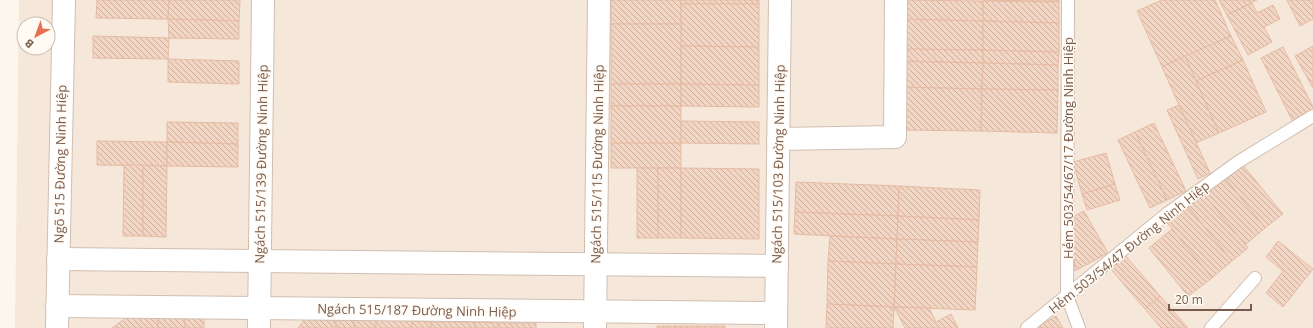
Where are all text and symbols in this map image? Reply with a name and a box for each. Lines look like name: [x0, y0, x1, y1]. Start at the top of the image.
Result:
north arrow: [16, 16, 56, 56]
text: B: [21, 36, 37, 52]
street label: Hẻm 503/54/67/17 Đường Ninh Hiệp: [1059, 37, 1077, 259]
street label: Ngách 515/139 Đường Ninh Hiệp: [250, 64, 272, 264]
street label: Ngách 515/115 Đường Ninh Hiệp: [586, 64, 608, 264]
street label: Ngách 515/103 Đường Ninh Hiệp: [767, 64, 789, 264]
street label: Ngõ 515 Đường Ninh Hiệp: [50, 85, 70, 243]
street label: Hẻm 503/54/47 Đường Ninh Hiệp: [1045, 176, 1213, 318]
scale bar: [1169, 286, 1251, 312]
text: 20 m: [1175, 291, 1203, 308]
street label: Ngách 515/187 Đường Ninh Hiệp: [317, 299, 517, 321]

